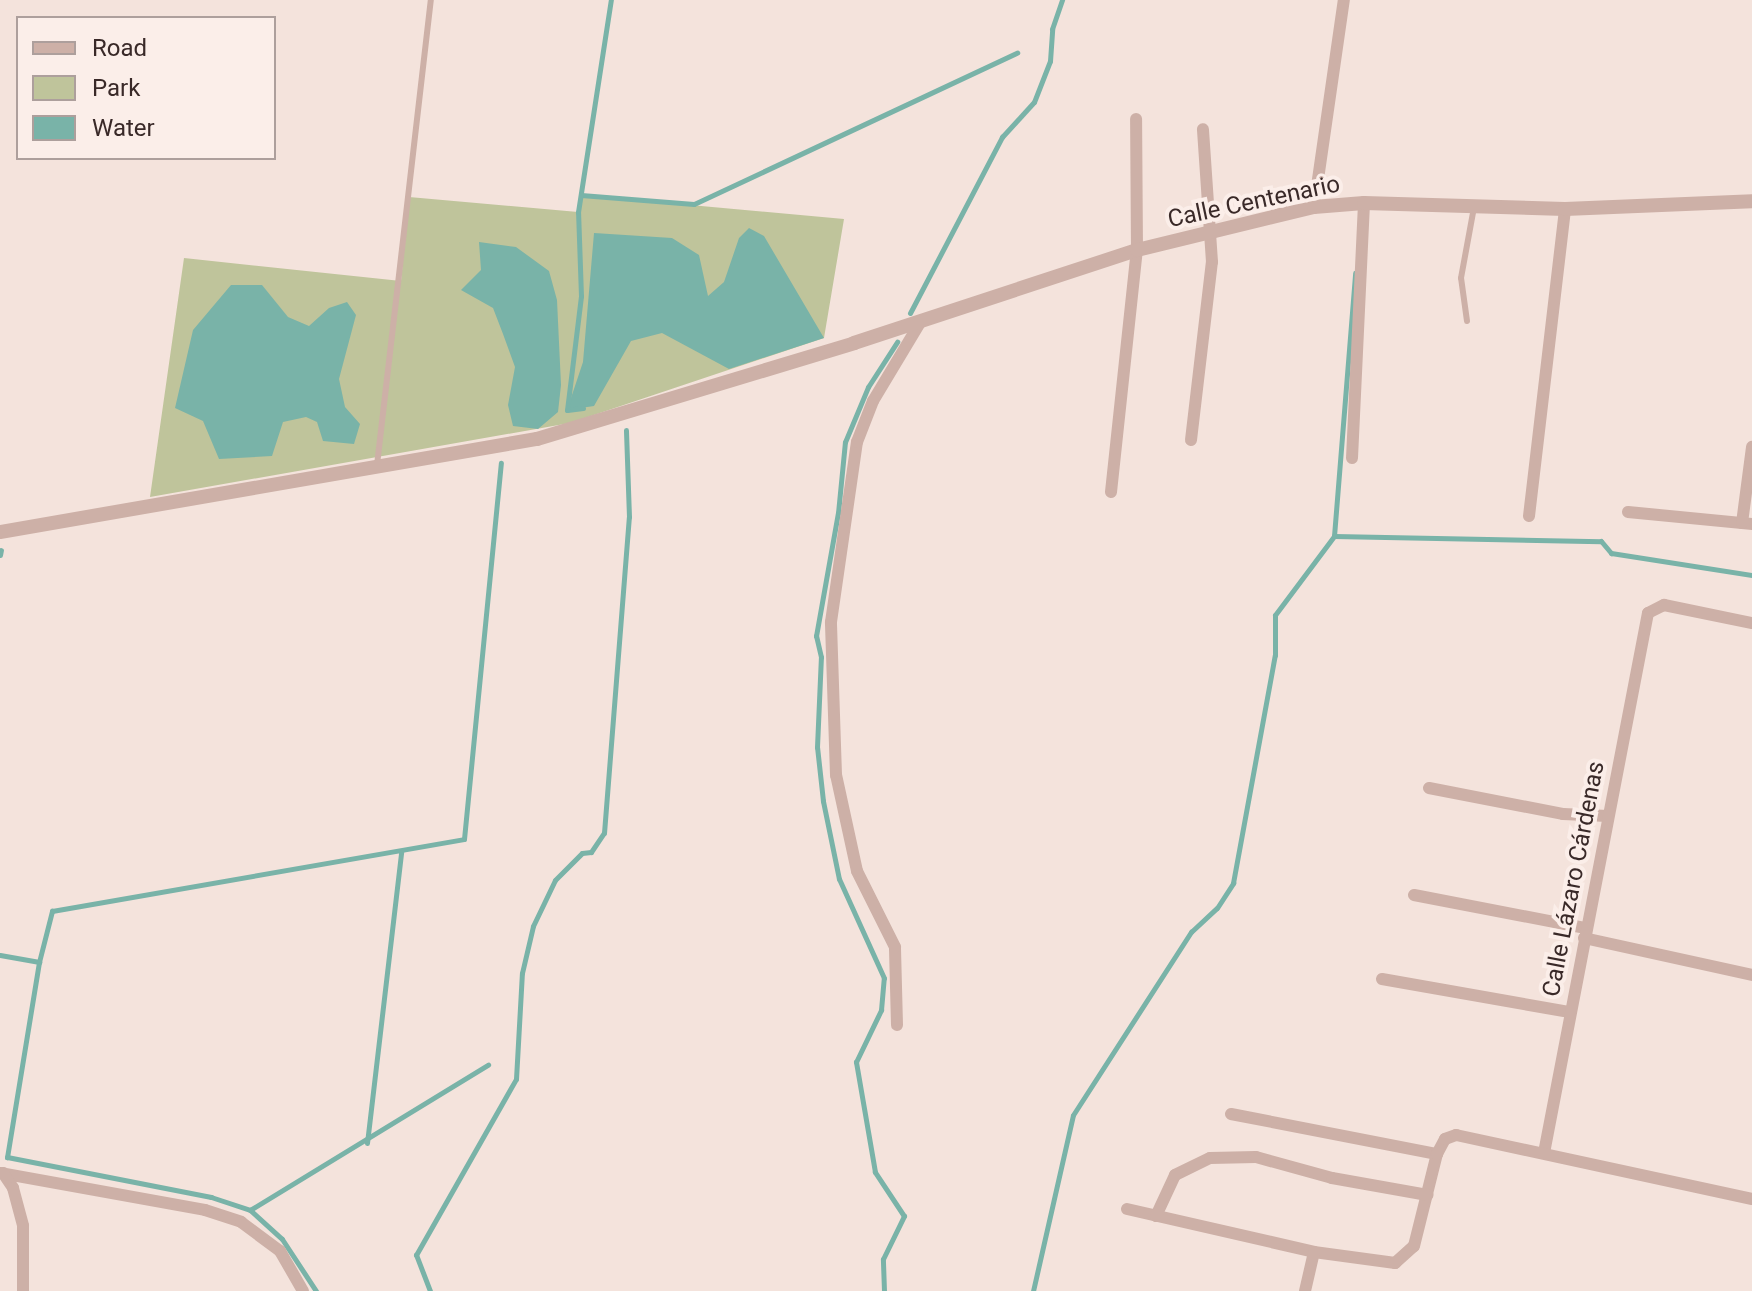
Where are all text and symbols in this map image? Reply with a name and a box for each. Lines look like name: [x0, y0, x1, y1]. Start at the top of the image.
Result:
legend: [16, 16, 276, 160]
text: Road: [92, 34, 147, 62]
text: Park: [92, 74, 140, 102]
text: Water: [92, 114, 155, 142]
street label: Calle Centenario: [1165, 170, 1343, 234]
street label: Calle Lázaro Cárdenas: [1537, 759, 1611, 999]

